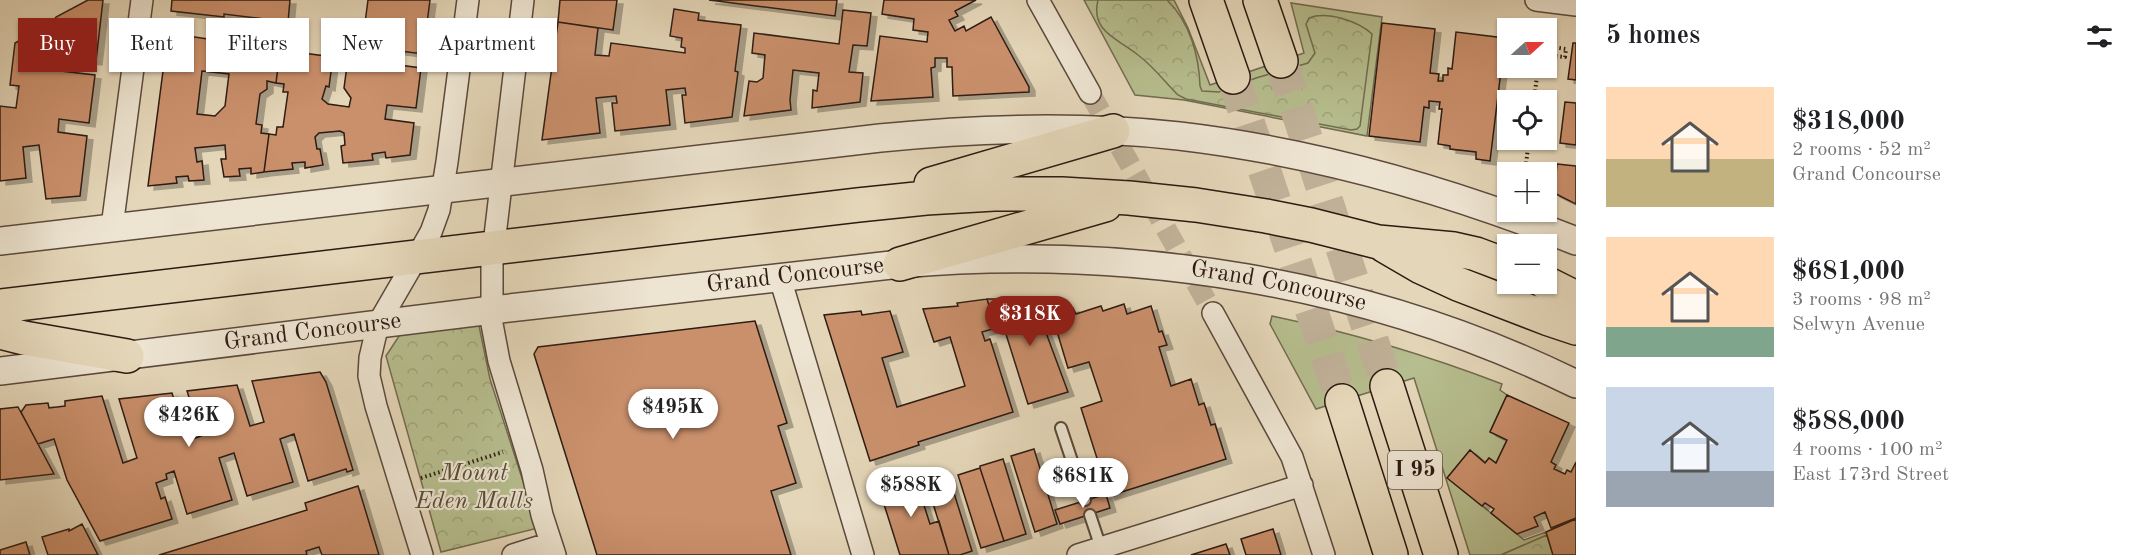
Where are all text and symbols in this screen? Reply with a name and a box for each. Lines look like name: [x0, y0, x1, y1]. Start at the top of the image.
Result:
chip: Buy: [18, 18, 97, 72]
chip: Rent: [109, 18, 194, 72]
chip: Filters: [206, 18, 309, 72]
chip: New: [321, 18, 405, 72]
chip: Apartment: [417, 18, 557, 72]
north arrow: [1497, 18, 1557, 78]
map controls: [1497, 18, 1557, 294]
icon: filters: [2083, 20, 2116, 53]
text: 5 homes: [1606, 23, 1700, 49]
button: locate: [1497, 90, 1557, 150]
text: $318,000: [1792, 109, 1905, 135]
icon: home: [1654, 111, 1726, 183]
text: 2 rooms · 52 m²: [1792, 140, 1931, 160]
button: +: [1497, 162, 1557, 222]
text: Grand Concourse: [1792, 165, 1941, 185]
button: −: [1497, 234, 1557, 294]
street label: Grand Concourse: [705, 254, 885, 298]
street label: Grand Concourse: [1189, 258, 1369, 316]
text: $681,000: [1792, 259, 1905, 285]
icon: home: [1654, 261, 1726, 333]
text: 3 rooms · 98 m²: [1792, 290, 1931, 310]
pin: $318K: [988, 296, 1072, 347]
text: $318K: [999, 305, 1061, 325]
street label: Grand Concourse: [222, 309, 403, 355]
text: Selwyn Avenue: [1792, 315, 1925, 335]
pin: $495K: [631, 389, 715, 440]
pin: $426K: [147, 397, 231, 448]
text: $495K: [642, 398, 704, 418]
text: $426K: [158, 406, 220, 426]
text: $588,000: [1792, 409, 1905, 435]
icon: home: [1654, 411, 1726, 483]
text: 4 rooms · 100 m²: [1792, 440, 1942, 460]
road number: I 95: [1388, 451, 1442, 489]
pin: $681K: [1041, 458, 1125, 509]
park label: Mount Eden Malls: [414, 462, 533, 514]
text: East 173rd Street: [1792, 465, 1949, 485]
pin: $588K: [869, 467, 953, 518]
text: $681K: [1052, 467, 1114, 487]
text: $588K: [880, 476, 942, 496]

